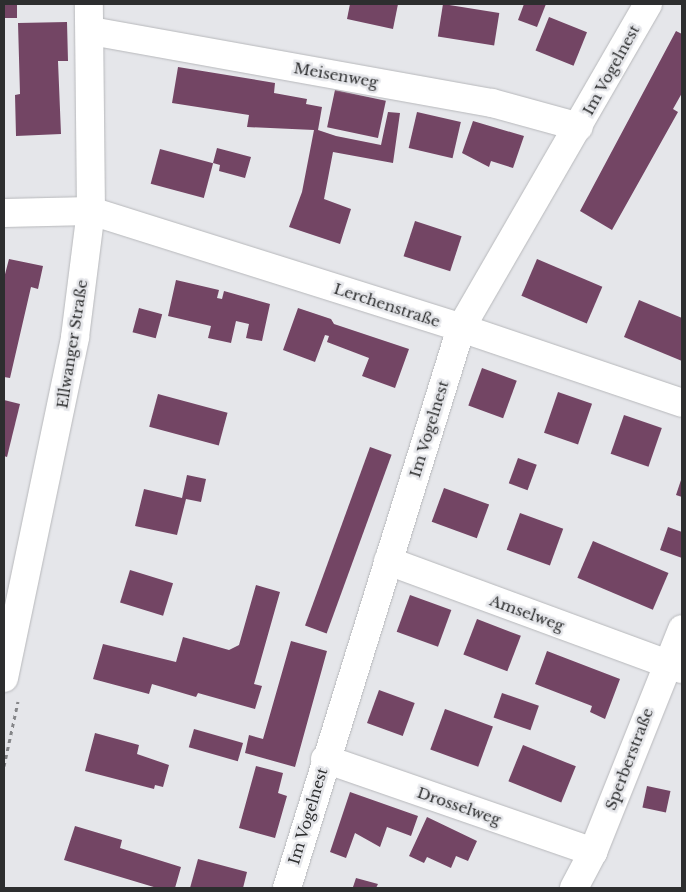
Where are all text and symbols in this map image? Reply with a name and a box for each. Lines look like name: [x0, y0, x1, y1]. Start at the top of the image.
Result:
street label: Im Vogelnest: [579, 22, 643, 118]
street label: Meisenweg: [292, 59, 380, 91]
street label: Ellwanger Straße: [53, 278, 91, 410]
street label: Lerchenstraße: [332, 279, 442, 331]
street label: Im Vogelnest: [406, 378, 452, 480]
street label: Amselweg: [487, 591, 567, 635]
street label: Sperberstraße: [601, 705, 657, 813]
street label: Im Vogelnest: [285, 765, 331, 867]
street label: Drosselweg: [415, 783, 503, 829]

